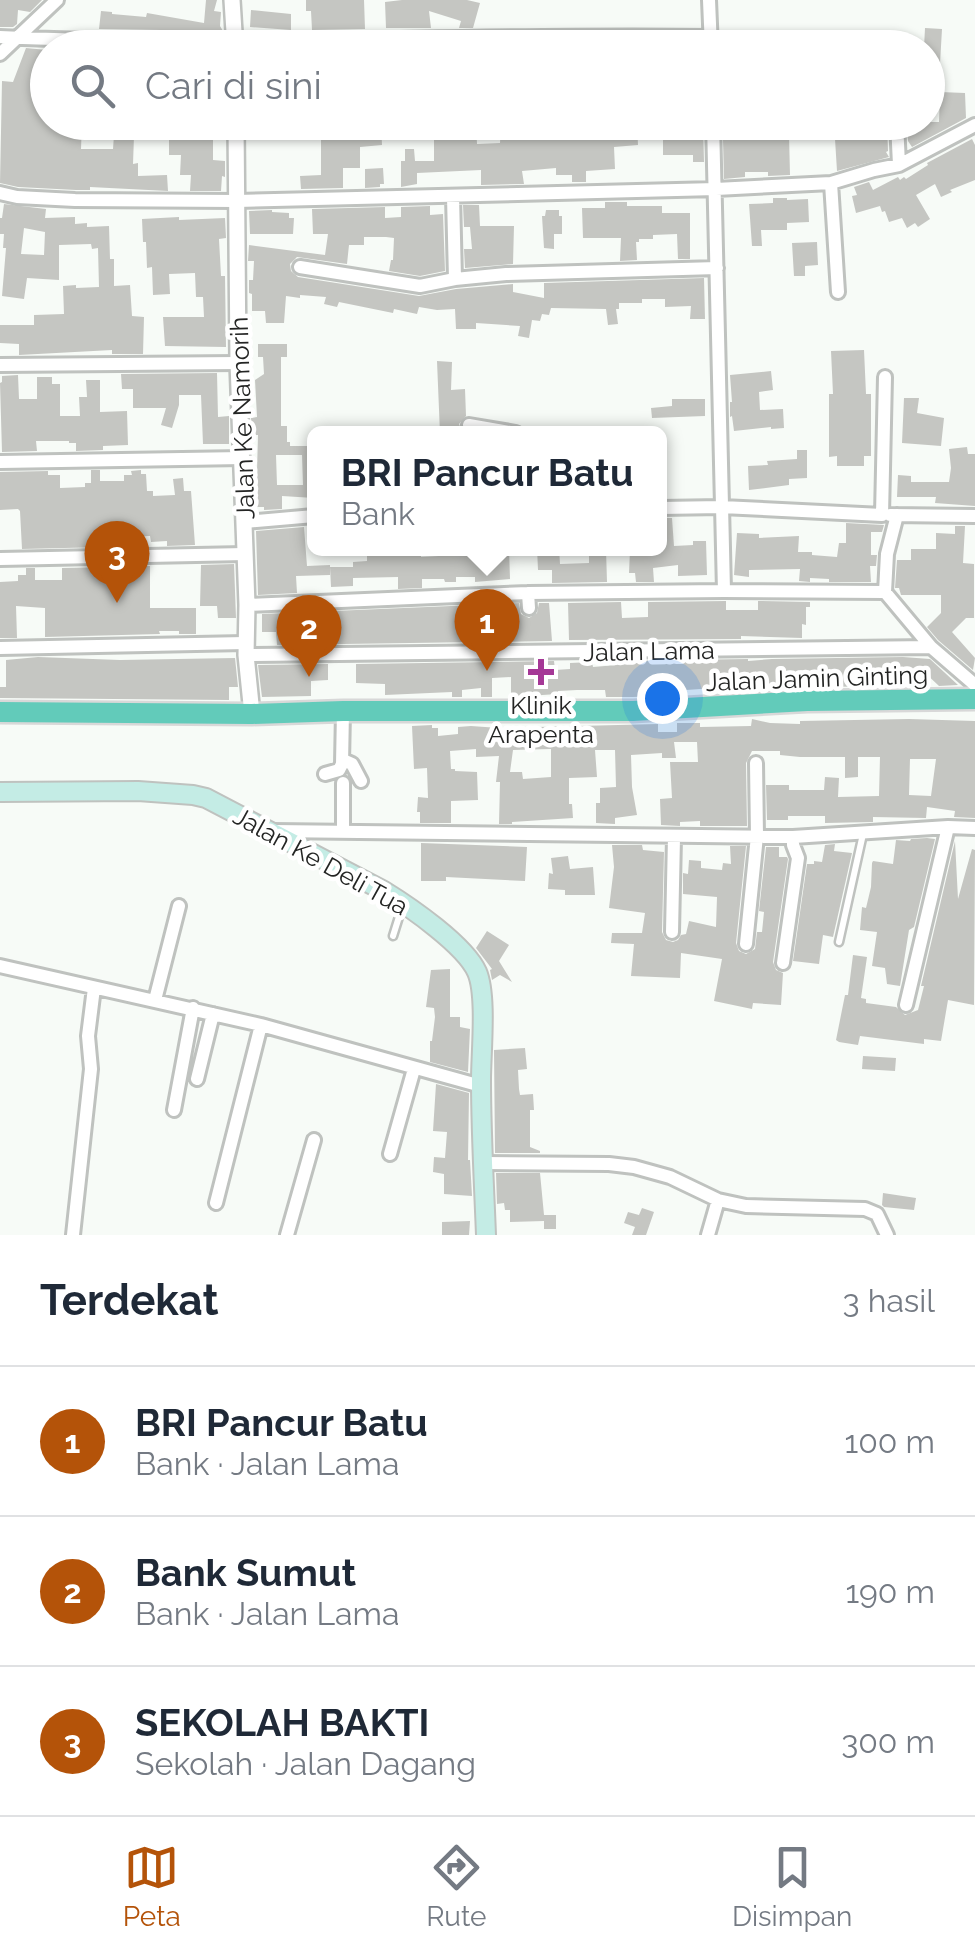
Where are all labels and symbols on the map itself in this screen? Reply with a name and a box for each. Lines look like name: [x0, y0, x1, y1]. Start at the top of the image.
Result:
street label: Jalan Ke Namorih: [223, 316, 261, 520]
pin: 3: [84, 520, 150, 603]
pin: 1: [454, 588, 520, 671]
pin: 2: [276, 594, 342, 677]
street label: Jalan Lama: [583, 635, 715, 667]
marker: Klinik Arapenta: [528, 659, 554, 685]
street label: Jalan Jamin Ginting: [705, 659, 929, 697]
your location: [637, 673, 688, 724]
place label: Klinik Arapenta: [488, 690, 594, 749]
street label: Jalan Ke Deli Tua: [228, 801, 414, 921]

